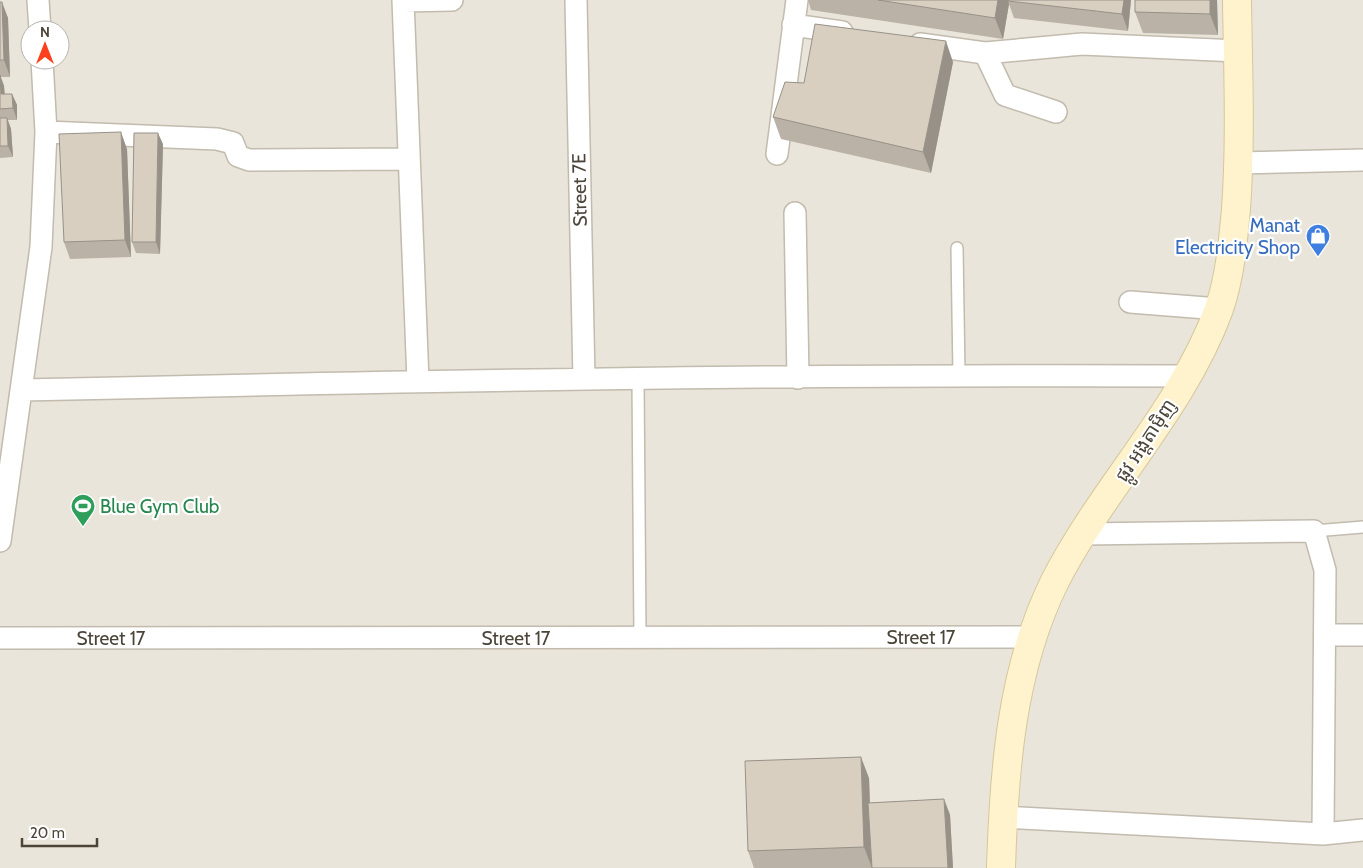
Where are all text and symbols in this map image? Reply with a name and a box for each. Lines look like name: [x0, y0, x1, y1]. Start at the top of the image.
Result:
north arrow: [20, 20, 70, 70]
text: N: [40, 23, 50, 41]
street label: Street 7E: [567, 153, 592, 227]
place label: Manat Electricity Shop: [1175, 214, 1301, 259]
shop icon: Manat Electricity Shop: [1305, 223, 1331, 257]
street label: ផ្លូវ អង្តតាម៉ិញ: [1110, 394, 1185, 489]
sports icon: Blue Gym Club: [70, 493, 96, 527]
place label: Blue Gym Club: [100, 495, 219, 518]
street label: Street 17: [887, 626, 956, 649]
street label: Street 17: [77, 627, 146, 650]
street label: Street 17: [482, 627, 551, 650]
scale bar: [22, 816, 98, 848]
text: 20 m: [30, 824, 65, 842]

